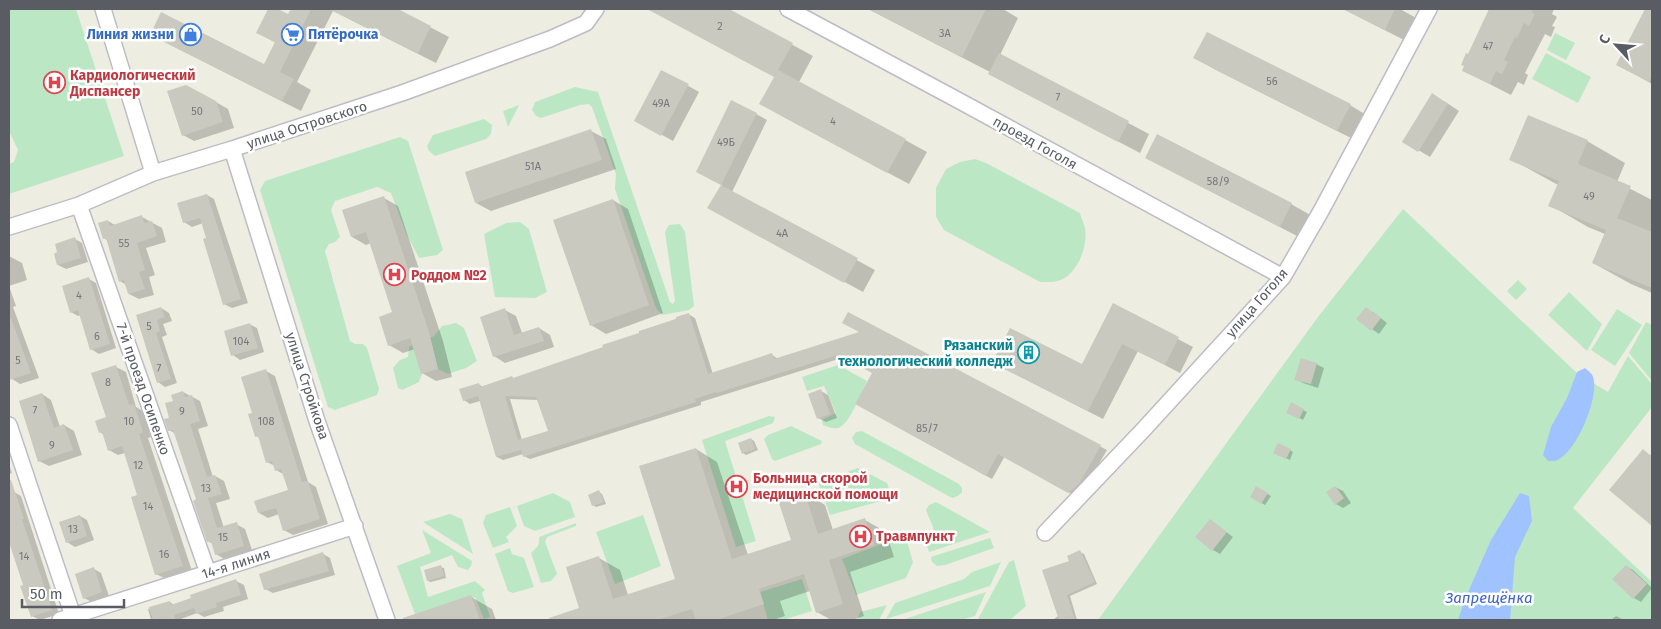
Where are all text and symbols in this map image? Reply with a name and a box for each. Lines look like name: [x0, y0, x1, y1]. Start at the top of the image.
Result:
house number: 2: [717, 20, 723, 33]
north arrow: [1591, 20, 1641, 70]
shop icon: Линия жизни: [178, 22, 202, 46]
supermarket icon: Пятёрочка: [280, 22, 304, 46]
place label: Линия жизни: [87, 26, 174, 43]
place label: Пятёрочка: [308, 26, 379, 43]
house number: 3А: [939, 27, 952, 40]
text: С: [1595, 32, 1614, 47]
house number: 47: [1483, 40, 1493, 53]
place label: Кардиологический Диспансер: [69, 67, 195, 100]
hospital icon: Кардиологический Диспансер: [42, 71, 66, 95]
house number: 56: [1266, 75, 1278, 88]
house number: 7: [1056, 91, 1061, 104]
house number: 49А: [652, 97, 670, 110]
street label: улица Островского: [245, 98, 369, 152]
house number: 50: [191, 105, 203, 118]
street label: проезд Гоголя: [990, 113, 1080, 173]
house number: 4: [830, 115, 836, 128]
house number: 49Б: [717, 136, 736, 149]
house number: 51А: [525, 160, 542, 173]
house number: 58/9: [1207, 175, 1230, 188]
house number: 49: [1583, 190, 1595, 203]
house number: 4А: [776, 227, 789, 240]
house number: 55: [119, 237, 130, 250]
hospital icon: Роддом №2: [383, 263, 407, 287]
street label: улица Гоголя: [1222, 265, 1292, 341]
place label: Роддом №2: [411, 267, 487, 284]
house number: 4: [76, 289, 82, 302]
house number: 5: [146, 320, 152, 333]
street label: 7-й проезд Осипенко: [112, 321, 174, 457]
house number: 6: [94, 330, 100, 343]
street label: улица Стройкова: [282, 330, 332, 442]
house number: 104: [233, 335, 250, 348]
place label: Рязанский технологический колледж: [838, 337, 1013, 370]
building icon: Рязанский технологический колледж: [1017, 341, 1041, 365]
house number: 5: [15, 354, 21, 367]
house number: 7: [157, 362, 162, 375]
house number: 8: [105, 376, 111, 389]
house number: 7: [33, 404, 38, 417]
house number: 9: [179, 405, 185, 418]
house number: 10: [124, 415, 134, 428]
house number: 108: [258, 415, 274, 428]
house number: 85/7: [916, 422, 938, 435]
house number: 9: [49, 439, 55, 452]
house number: 12: [133, 459, 143, 472]
place label: Больница скорой медицинской помощи: [753, 470, 898, 503]
hospital icon: Больница скорой медицинской помощи: [725, 474, 749, 498]
house number: 13: [201, 482, 211, 495]
house number: 14: [143, 500, 153, 513]
house number: 13: [68, 523, 78, 536]
hospital icon: Травмпункт: [848, 524, 872, 548]
place label: Травмпункт: [876, 528, 955, 545]
house number: 15: [218, 531, 229, 544]
street label: 14-я линия: [199, 545, 273, 583]
house number: 16: [159, 548, 169, 561]
house number: 14: [19, 550, 29, 563]
scale bar: [22, 576, 125, 608]
text: 50 m: [30, 585, 63, 603]
water label: Запрещёнка: [1444, 589, 1533, 607]

